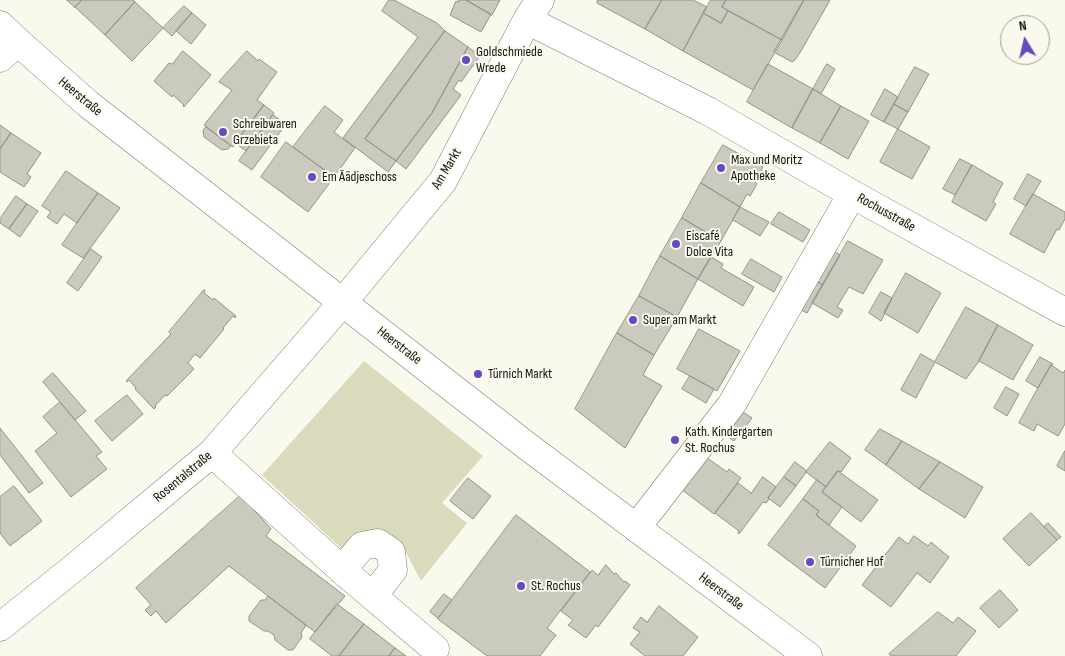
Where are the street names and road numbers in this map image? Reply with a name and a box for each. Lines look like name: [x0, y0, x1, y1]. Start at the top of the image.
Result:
street label: Heerstraße: [55, 74, 105, 120]
street label: Am Markt: [428, 145, 466, 193]
street label: Rochusstraße: [854, 190, 918, 236]
street label: Heerstraße: [373, 323, 425, 369]
street label: Rosentalstraße: [150, 448, 216, 506]
street label: Heerstraße: [695, 570, 747, 614]

